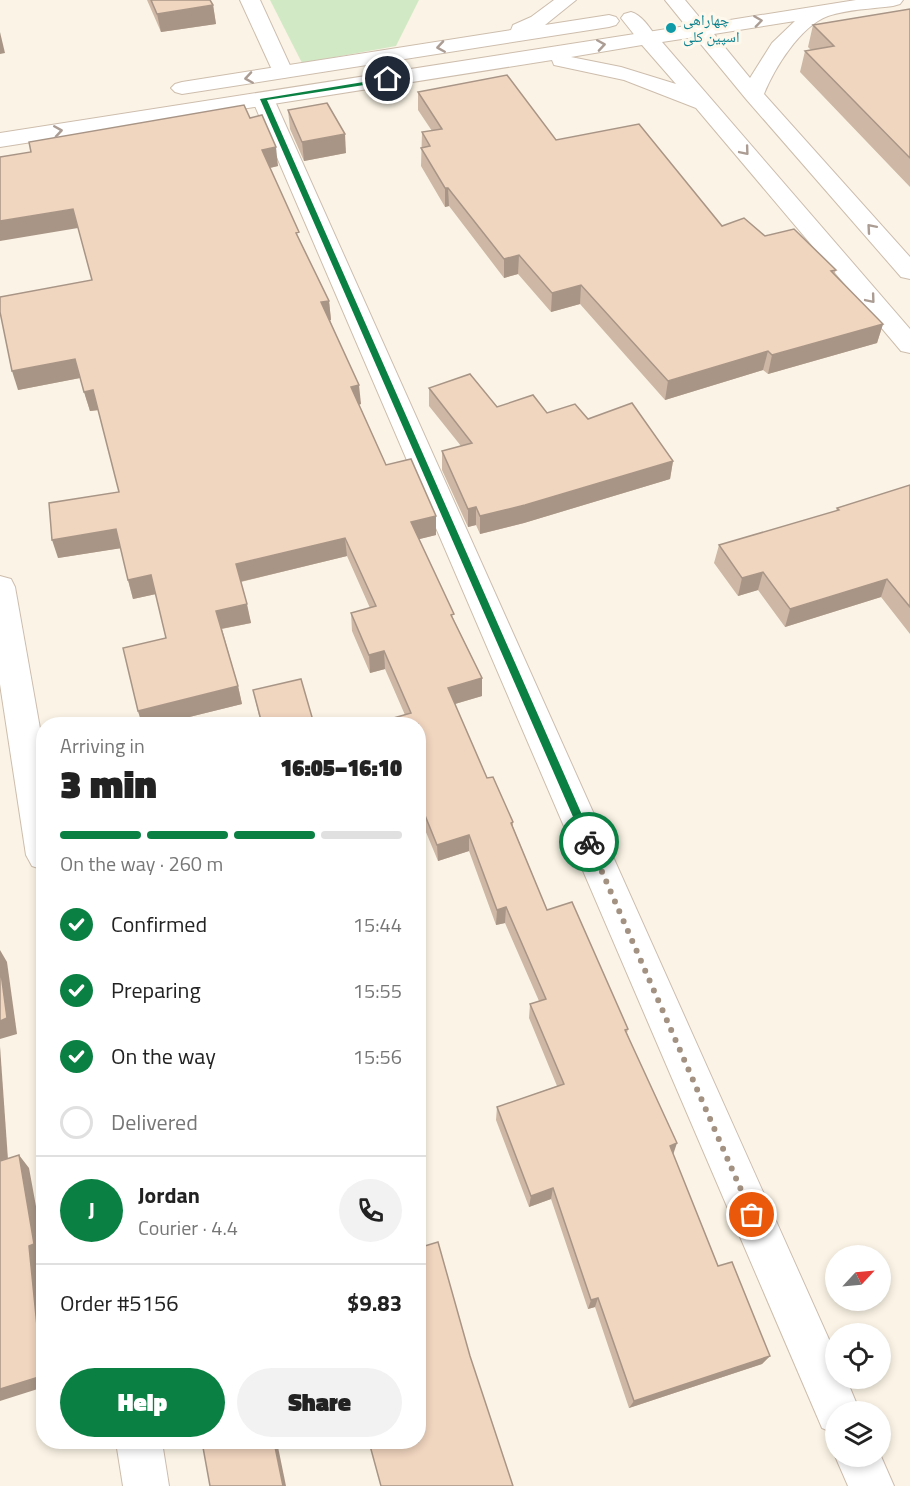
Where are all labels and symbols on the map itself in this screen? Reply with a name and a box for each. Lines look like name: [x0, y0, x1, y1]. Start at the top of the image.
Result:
place label: چهاراهی اسپین کلی: [683, 8, 740, 48]
one-way arrow: [753, 16, 763, 28]
marker: چهاراهی اسپین کلی: [664, 21, 678, 35]
one-way arrow: [596, 39, 606, 52]
one-way arrow: [437, 41, 446, 53]
pin: [362, 53, 413, 104]
one-way arrow: [244, 71, 253, 83]
one-way arrow: [52, 125, 62, 138]
one-way arrow: [738, 144, 749, 155]
one-way arrow: [867, 225, 878, 235]
one-way arrow: [864, 292, 875, 303]
courier: [559, 812, 619, 872]
pin: [726, 1189, 777, 1240]
north arrow: [825, 1245, 891, 1311]

